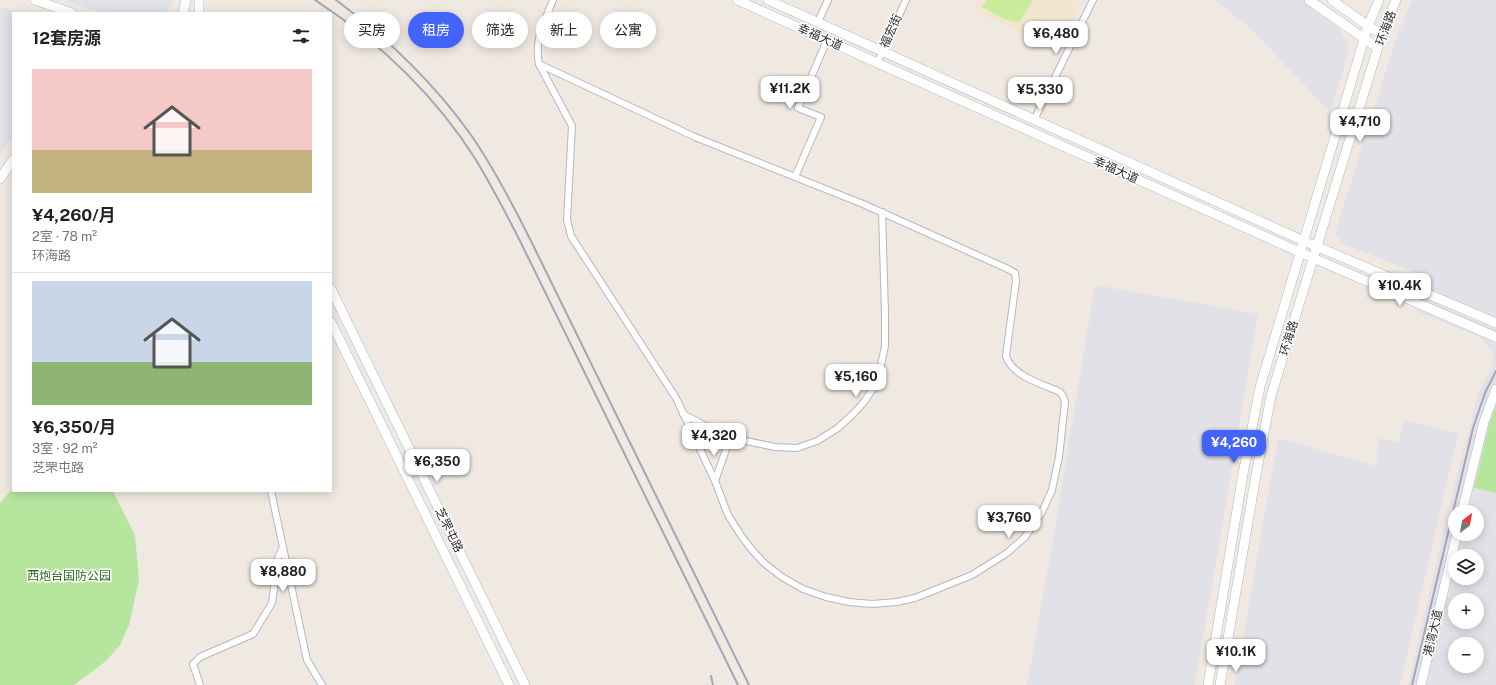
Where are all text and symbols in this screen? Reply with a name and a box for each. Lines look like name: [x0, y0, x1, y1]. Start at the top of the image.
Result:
street label: 环海路: [1373, 9, 1399, 47]
chip: 买房: [344, 12, 400, 48]
chip: 租房: [408, 12, 464, 48]
chip: 筛选: [472, 12, 528, 48]
chip: 新上: [536, 12, 592, 48]
chip: 公寓: [600, 12, 656, 48]
street label: 福宏街: [877, 12, 905, 50]
street label: 幸福大道: [795, 21, 845, 53]
pin: ¥6,480: [1023, 21, 1089, 55]
icon: filters: [290, 25, 312, 47]
text: ¥6,480: [1033, 26, 1079, 41]
text: 12套房源: [32, 28, 101, 48]
pin: ¥11.2K: [757, 76, 823, 110]
pin: ¥5,330: [1007, 77, 1073, 111]
text: ¥11.2K: [769, 81, 811, 96]
text: ¥5,330: [1017, 82, 1063, 97]
icon: home: [136, 95, 208, 167]
pin: ¥4,710: [1327, 109, 1393, 143]
text: ¥4,710: [1339, 114, 1381, 129]
street label: 幸福大道: [1091, 154, 1141, 186]
text: ¥4,260/月: [32, 205, 116, 225]
text: 2室 · 78 m²: [32, 229, 97, 244]
text: 环海路: [32, 248, 71, 263]
pin: ¥10.4K: [1367, 273, 1433, 307]
text: ¥10.4K: [1378, 278, 1422, 293]
icon: home: [136, 307, 208, 379]
street label: 环海路: [1277, 319, 1301, 357]
pin: ¥5,160: [823, 364, 889, 398]
text: ¥5,160: [834, 369, 878, 384]
text: ¥6,350/月: [32, 417, 116, 437]
pin: ¥4,320: [681, 423, 747, 457]
text: ¥4,320: [691, 428, 737, 443]
pin: ¥4,260: [1201, 430, 1267, 464]
text: ¥4,260: [1211, 435, 1257, 450]
text: 3室 · 92 m²: [32, 441, 97, 456]
pin: ¥6,350: [404, 449, 470, 483]
text: ¥6,350: [414, 454, 460, 469]
text: 芝罘屯路: [32, 460, 84, 475]
street label: 芝罘屯路: [432, 505, 466, 555]
pin: ¥3,760: [976, 505, 1042, 539]
north arrow: [1448, 505, 1484, 541]
map controls: [1448, 505, 1484, 673]
text: ¥3,760: [987, 510, 1031, 525]
button: layers: [1448, 549, 1484, 585]
pin: ¥8,880: [250, 559, 316, 593]
text: ¥8,880: [260, 564, 306, 579]
park label: 西炮台国防公园: [27, 569, 111, 583]
button: +: [1448, 593, 1484, 629]
street label: 港湾大道: [1421, 608, 1445, 658]
button: −: [1448, 637, 1484, 673]
pin: ¥10.1K: [1203, 639, 1269, 673]
text: ¥10.1K: [1216, 644, 1256, 659]

